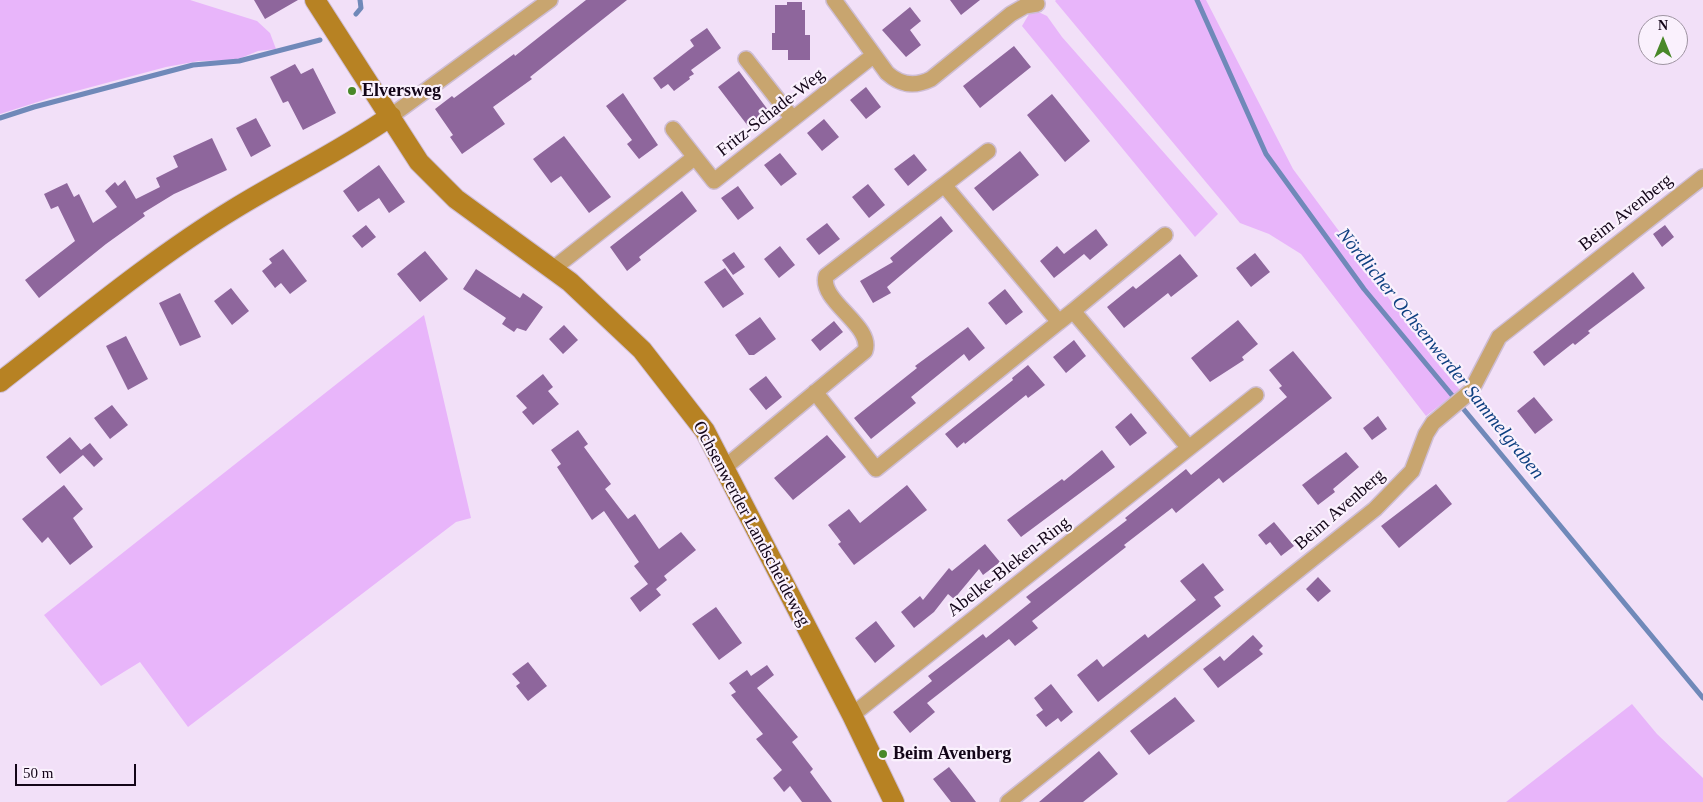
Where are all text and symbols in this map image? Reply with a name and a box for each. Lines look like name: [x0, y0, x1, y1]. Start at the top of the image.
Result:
north arrow: [1638, 15, 1688, 65]
text: N: [1658, 18, 1668, 33]
street label: Fritz-Schade-Weg: [713, 64, 829, 162]
place label: Elversweg: [362, 80, 441, 102]
marker: Elversweg: [346, 85, 358, 97]
street label: Beim Avenberg: [1575, 170, 1677, 256]
water label: Nördlicher Ochsenwerder Sammelgraben: [1332, 224, 1548, 484]
street label: Ochsenwerder Landscheideweg: [688, 418, 814, 630]
street label: Beim Avenberg: [1290, 465, 1390, 555]
street label: Abelke-Bleken-Ring: [943, 512, 1075, 622]
place label: Beim Avenberg: [893, 743, 1011, 765]
marker: Beim Avenberg: [877, 748, 889, 760]
scale bar: [18, 754, 139, 786]
text: 50 m: [23, 765, 53, 781]

